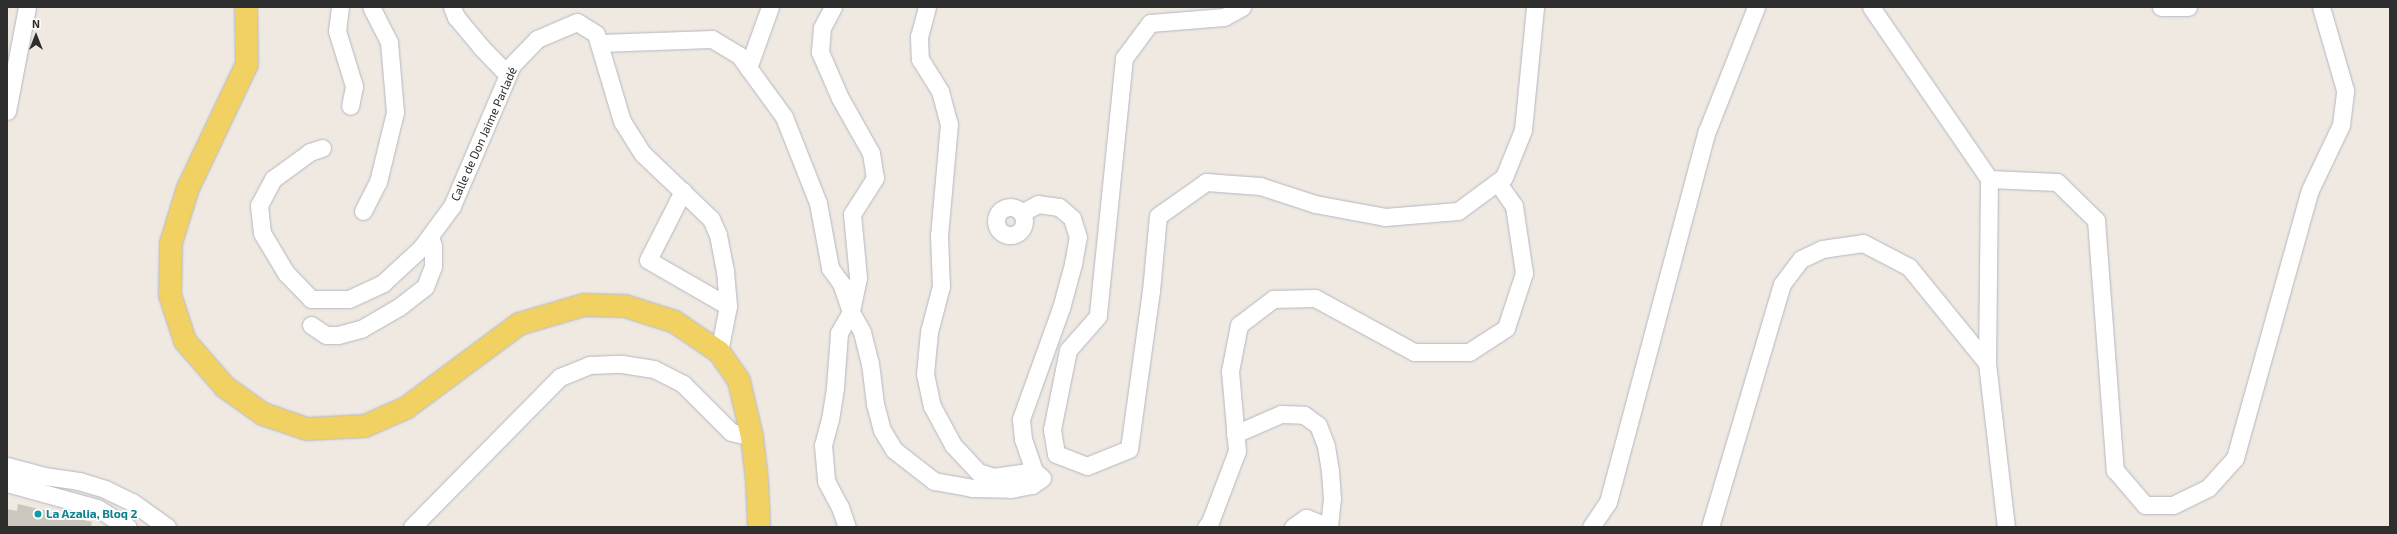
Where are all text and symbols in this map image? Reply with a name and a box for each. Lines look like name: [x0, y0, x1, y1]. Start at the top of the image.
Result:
north arrow: [16, 16, 56, 56]
text: N: [32, 17, 40, 30]
street label: Calle de Don Jaime Parladé: [448, 65, 520, 203]
place label: La Azalia, Bloq 2: [46, 507, 138, 521]
marker: La Azalia, Bloq 2: [33, 509, 43, 519]

